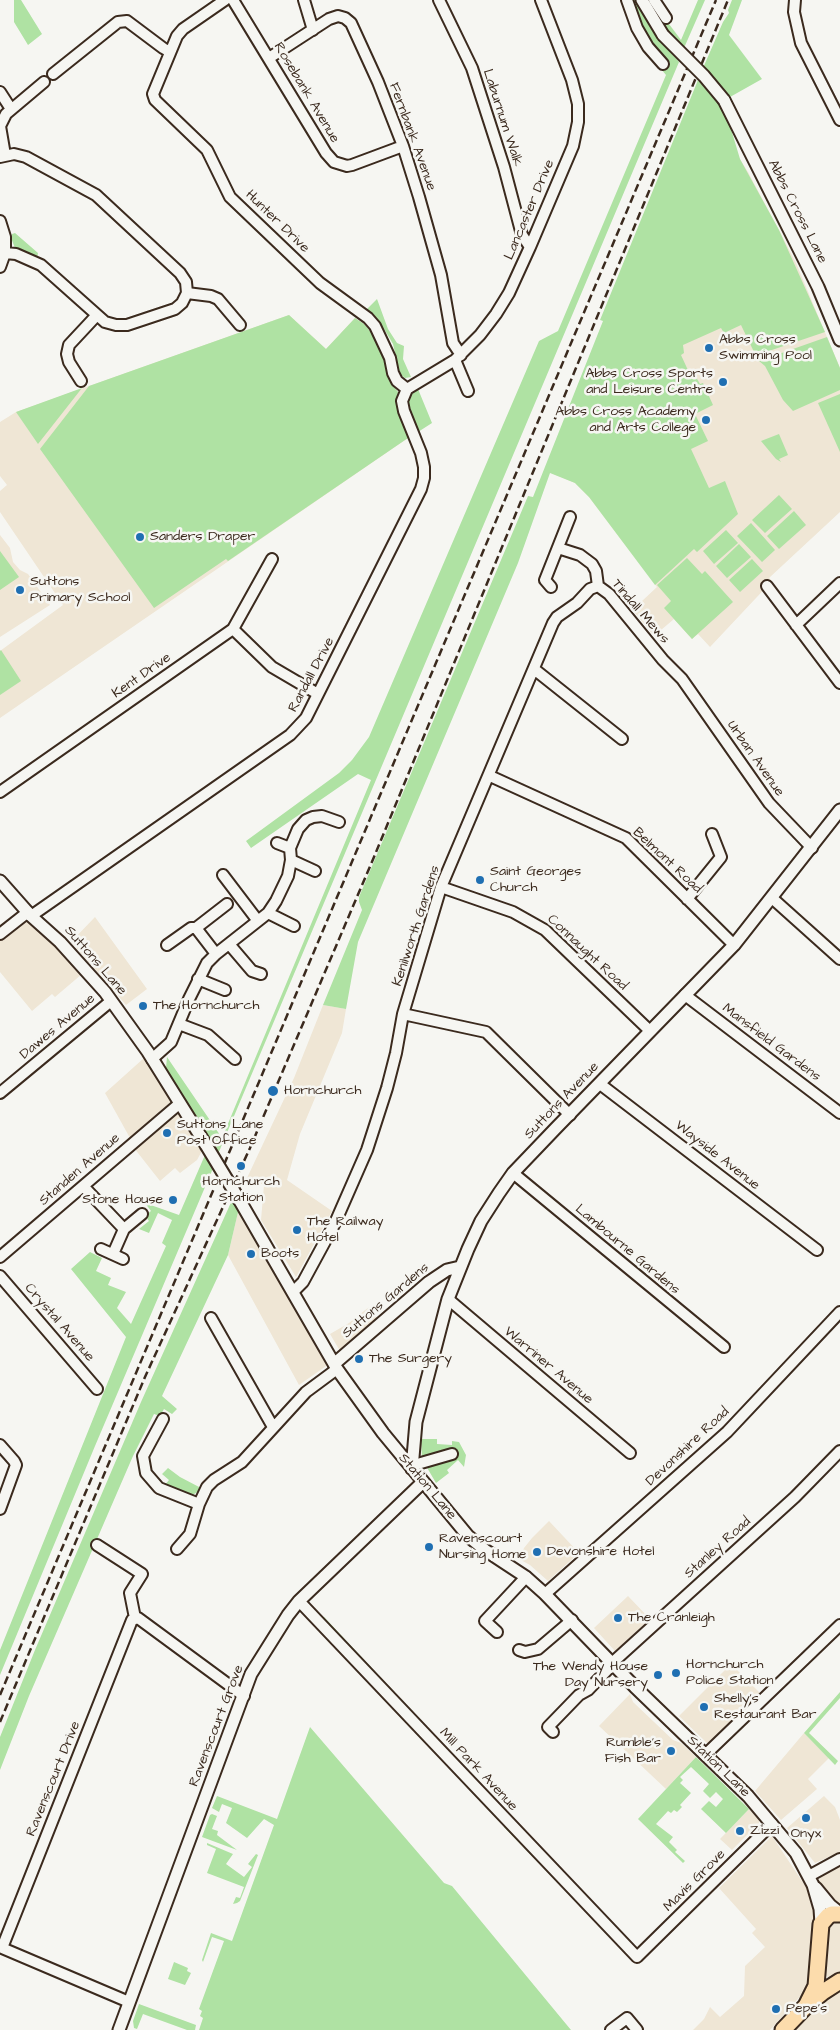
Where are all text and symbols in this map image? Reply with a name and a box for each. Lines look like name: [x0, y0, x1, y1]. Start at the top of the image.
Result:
street label: Rosebank Avenue: [269, 40, 343, 146]
street label: Laburnum Walk: [478, 67, 526, 169]
street label: Fernbank Avenue: [385, 81, 439, 193]
street label: Lancaster Drive: [501, 157, 559, 263]
street label: Abbs Cross Lane: [764, 157, 830, 267]
street label: Hunter Drive: [241, 187, 313, 257]
place label: Abbs Cross Swimming Pool: [719, 332, 812, 364]
marker: Abbs Cross Swimming Pool: [703, 342, 715, 354]
place label: Abbs Cross Sports and Leisure Centre: [585, 366, 713, 398]
marker: Abbs Cross Sports and Leisure Centre: [717, 376, 729, 388]
place label: Abbs Cross Academy and Arts College: [555, 404, 696, 437]
marker: Abbs Cross Academy and Arts College: [700, 414, 712, 426]
place label: Sanders Draper: [150, 529, 255, 545]
marker: Sanders Draper: [134, 531, 146, 543]
place label: Suttons Primary School: [30, 574, 131, 606]
street label: Tindall Mews: [608, 576, 672, 648]
marker: Suttons Primary School: [14, 584, 26, 596]
street label: Randall Drive: [285, 635, 339, 715]
street label: Kent Drive: [109, 650, 175, 702]
street label: Urban Avenue: [723, 718, 787, 800]
street label: Belmont Road: [629, 825, 705, 897]
street label: Kenilworth Gardens: [390, 864, 444, 988]
place label: Saint Georges Church: [490, 864, 581, 896]
marker: Saint Georges Church: [474, 874, 486, 886]
street label: Connaught Road: [543, 912, 631, 994]
street label: Suttons Lane: [60, 923, 130, 999]
street label: Dawes Avenue: [17, 991, 99, 1063]
place label: The Hornchurch: [153, 998, 259, 1014]
marker: The Hornchurch: [137, 1000, 149, 1012]
street label: Mansfield Gardens: [718, 1000, 824, 1086]
street label: Suttons Avenue: [521, 1059, 603, 1143]
place label: Hornchurch: [284, 1083, 361, 1099]
marker: Hornchurch: [266, 1084, 280, 1098]
place label: Suttons Lane Post Office: [177, 1117, 263, 1150]
street label: Wayside Avenue: [671, 1118, 763, 1194]
marker: Suttons Lane Post Office: [161, 1127, 173, 1139]
street label: Standen Avenue: [36, 1130, 124, 1210]
marker: Hornchurch Station: [235, 1160, 247, 1172]
place label: Hornchurch Station: [202, 1174, 280, 1206]
place label: Stone House: [82, 1192, 163, 1208]
marker: Stone House: [167, 1194, 179, 1206]
street label: Lambourne Gardens: [571, 1201, 683, 1299]
place label: The Railway Hotel: [307, 1214, 383, 1246]
marker: The Railway Hotel: [291, 1224, 303, 1236]
place label: Boots: [261, 1246, 299, 1262]
marker: Boots: [245, 1248, 257, 1260]
street label: Suttons Gardens: [339, 1260, 433, 1342]
street label: Crystal Avenue: [20, 1280, 98, 1366]
street label: Warriner Avenue: [500, 1324, 596, 1408]
place label: The Surgery: [369, 1351, 452, 1367]
marker: The Surgery: [353, 1353, 365, 1365]
street label: Devonshire Road: [643, 1404, 733, 1490]
street label: Station Lane: [394, 1450, 460, 1524]
street label: Stanley Road: [681, 1514, 755, 1582]
place label: Ravenscourt Nursing Home: [439, 1531, 526, 1564]
marker: Ravenscourt Nursing Home: [423, 1541, 435, 1553]
place label: Devonshire Hotel: [547, 1544, 655, 1560]
marker: Devonshire Hotel: [531, 1546, 543, 1558]
place label: The Cranleigh: [628, 1610, 715, 1626]
marker: The Cranleigh: [612, 1612, 624, 1624]
place label: Hornchurch Police Station: [686, 1657, 774, 1690]
place label: The Wendy House Day Nursery: [533, 1659, 648, 1691]
street label: Ravenscourt Grove: [186, 1663, 248, 1789]
marker: Hornchurch Police Station: [670, 1667, 682, 1679]
marker: The Wendy House Day Nursery: [652, 1669, 664, 1681]
place label: Shelly's Restaurant Bar: [714, 1691, 816, 1724]
marker: Shelly's Restaurant Bar: [698, 1701, 710, 1713]
street label: Ravenscourt Drive: [23, 1719, 85, 1839]
street label: Mill Park Avenue: [435, 1725, 521, 1815]
street label: Station Lane: [683, 1733, 753, 1801]
place label: Rumble's Fish Bar: [605, 1735, 661, 1768]
marker: Rumble's Fish Bar: [665, 1745, 677, 1757]
marker: Onyx: [800, 1812, 812, 1824]
place label: Zizzi: [750, 1823, 779, 1839]
marker: Zizzi: [734, 1825, 746, 1837]
place label: Onyx: [791, 1826, 821, 1842]
street label: Mavis Grove: [660, 1846, 730, 1916]
place label: Pepe's: [786, 2001, 827, 2017]
marker: Pepe's: [770, 2003, 782, 2015]

